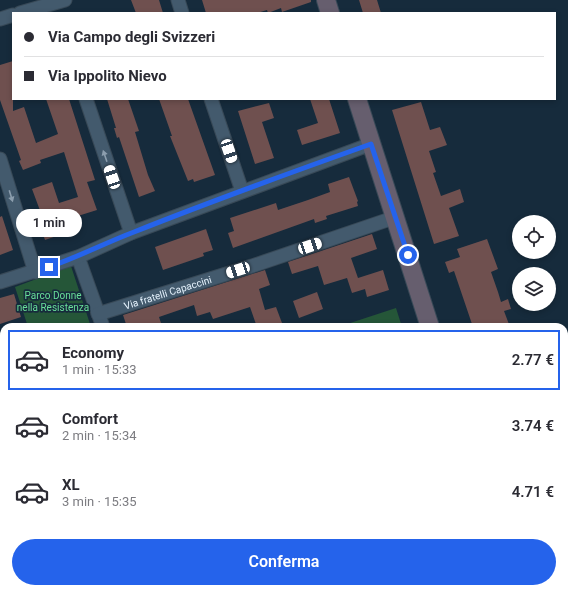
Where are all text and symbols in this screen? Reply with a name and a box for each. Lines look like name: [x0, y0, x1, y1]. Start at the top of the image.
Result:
text: Via Campo degli Svizzeri: [48, 28, 215, 46]
text: Via Ippolito Nievo: [48, 67, 167, 85]
car: [219, 138, 239, 164]
one-way arrow: [101, 150, 107, 162]
car: [102, 164, 122, 190]
one-way arrow: [9, 190, 15, 202]
callout: 1 min: [16, 209, 82, 237]
text: 1 min: [33, 215, 65, 230]
map controls: [512, 215, 556, 311]
button: locate: [512, 215, 556, 259]
car: [297, 236, 323, 256]
route start: [399, 246, 417, 264]
route end: [40, 258, 58, 276]
car: [225, 261, 251, 279]
button: layers: [512, 267, 556, 311]
street label: Via fratelli Capaccini: [123, 274, 213, 312]
park label: Parco Donne nella Resistenza: [17, 290, 89, 313]
icon: car: [14, 342, 50, 378]
text: Economy: [62, 344, 124, 362]
text: 2.77 €: [512, 351, 554, 369]
text: 1 min · 15:33: [62, 362, 137, 377]
icon: car: [14, 408, 50, 444]
text: Comfort: [62, 410, 118, 428]
text: 3.74 €: [512, 417, 554, 435]
text: 2 min · 15:34: [62, 428, 137, 443]
icon: car: [14, 474, 50, 510]
text: XL: [62, 476, 80, 494]
text: 4.71 €: [512, 483, 554, 501]
text: 3 min · 15:35: [62, 494, 137, 509]
button: Conferma: [12, 539, 556, 585]

